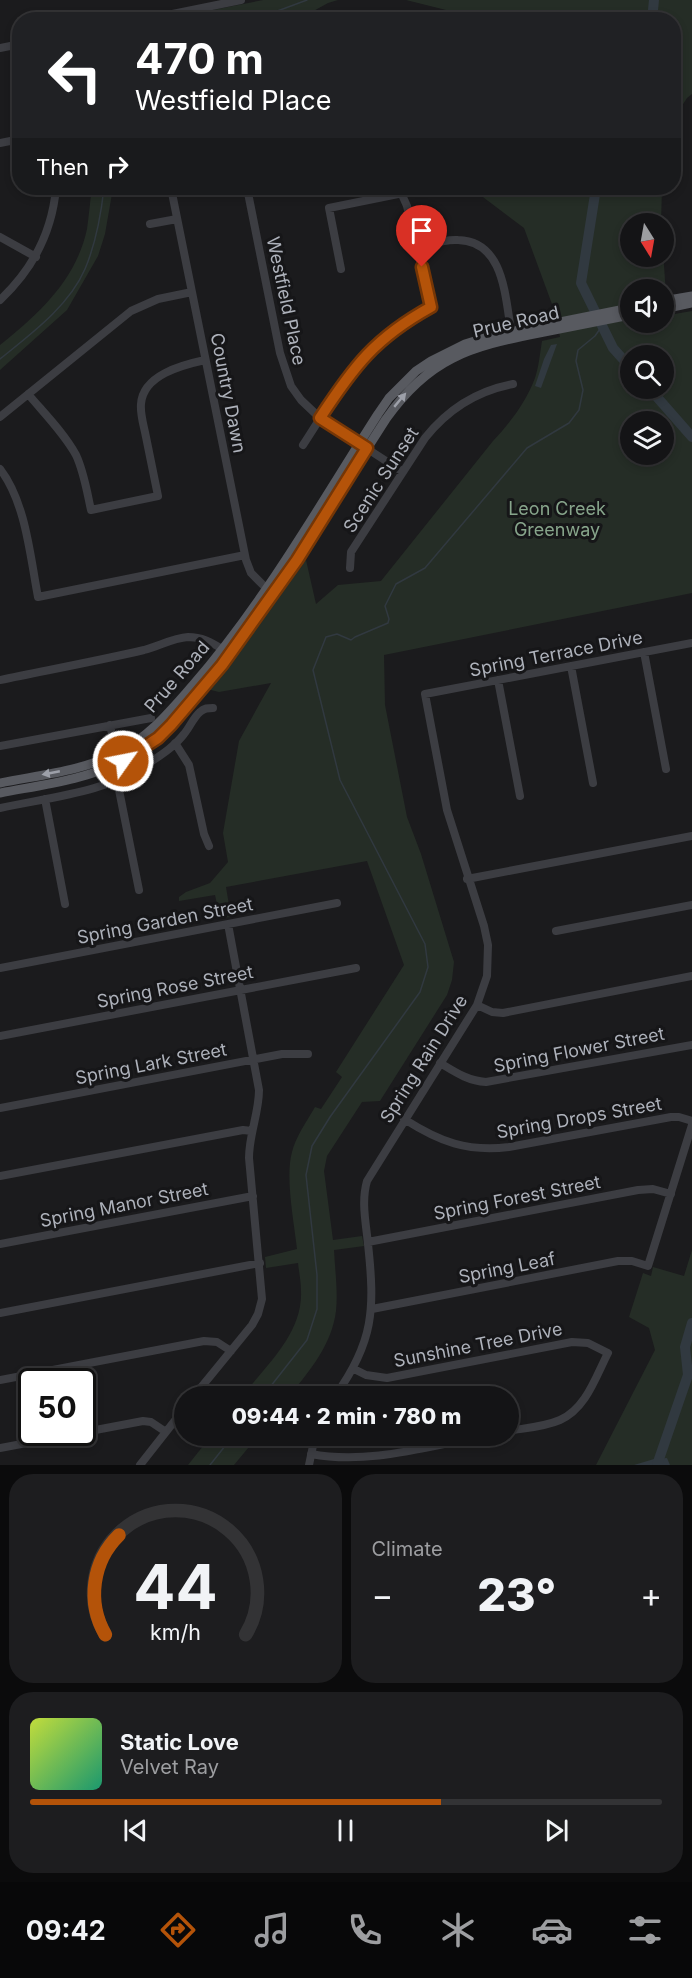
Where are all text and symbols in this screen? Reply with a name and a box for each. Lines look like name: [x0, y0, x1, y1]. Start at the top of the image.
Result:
text: 470 m: [135, 33, 264, 84]
icon: left: [36, 36, 114, 114]
text: Westfield Place: [135, 84, 331, 117]
icon: right: [101, 150, 134, 183]
text: Then: [36, 154, 89, 180]
pin: [396, 205, 447, 267]
north arrow: [620, 213, 674, 267]
map controls: [620, 213, 674, 465]
icon: arrive: [405, 214, 438, 247]
street label: Westfield Place: [263, 235, 310, 367]
button: sound: [620, 279, 674, 333]
street label: Prue Road: [471, 301, 561, 342]
street label: Country Dawn: [207, 331, 250, 455]
button: search: [620, 345, 674, 399]
one-way arrow: [394, 392, 407, 408]
button: layers: [620, 411, 674, 465]
street label: Scenic Sunset: [339, 423, 422, 536]
park label: Leon Creek Greenway: [508, 498, 606, 540]
street label: Spring Terrace Drive: [468, 626, 644, 681]
street label: Prue Road: [140, 637, 213, 717]
position arrow: [91, 729, 155, 793]
one-way arrow: [42, 768, 60, 778]
street label: Spring Garden Street: [75, 893, 255, 948]
street label: Spring Rose Street: [95, 961, 255, 1012]
street label: Spring Rain Drive: [376, 991, 471, 1127]
street label: Spring Flower Street: [492, 1023, 666, 1076]
street label: Spring Lark Street: [73, 1039, 228, 1088]
street label: Spring Drops Street: [495, 1093, 663, 1142]
street label: Spring Forest Street: [432, 1171, 602, 1224]
street label: Spring Manor Street: [38, 1178, 210, 1231]
street label: Spring Leaf: [457, 1248, 558, 1287]
street label: Sunshine Tree Drive: [392, 1318, 564, 1371]
speed limit sign: 50: [18, 1368, 96, 1446]
text: 09:44 · 2 min · 780 m: [232, 1403, 461, 1429]
text: Climate: [372, 1537, 443, 1561]
text: 44: [133, 1549, 217, 1624]
text: 23°: [477, 1567, 556, 1622]
text: −: [372, 1575, 393, 1615]
text: +: [640, 1575, 662, 1615]
text: km/h: [150, 1620, 201, 1646]
text: Static Love: [120, 1729, 239, 1755]
text: Velvet Ray: [120, 1755, 219, 1779]
icon: previous: [119, 1814, 152, 1847]
icon: pause: [329, 1814, 362, 1847]
icon: next: [540, 1814, 573, 1847]
icon: directions: [157, 1909, 199, 1951]
icon: music: [251, 1909, 293, 1951]
icon: phone: [344, 1909, 386, 1951]
icon: climate: [437, 1909, 479, 1951]
icon: car: [531, 1909, 573, 1951]
icon: filters: [624, 1909, 666, 1951]
text: 09:42: [26, 1914, 106, 1947]

